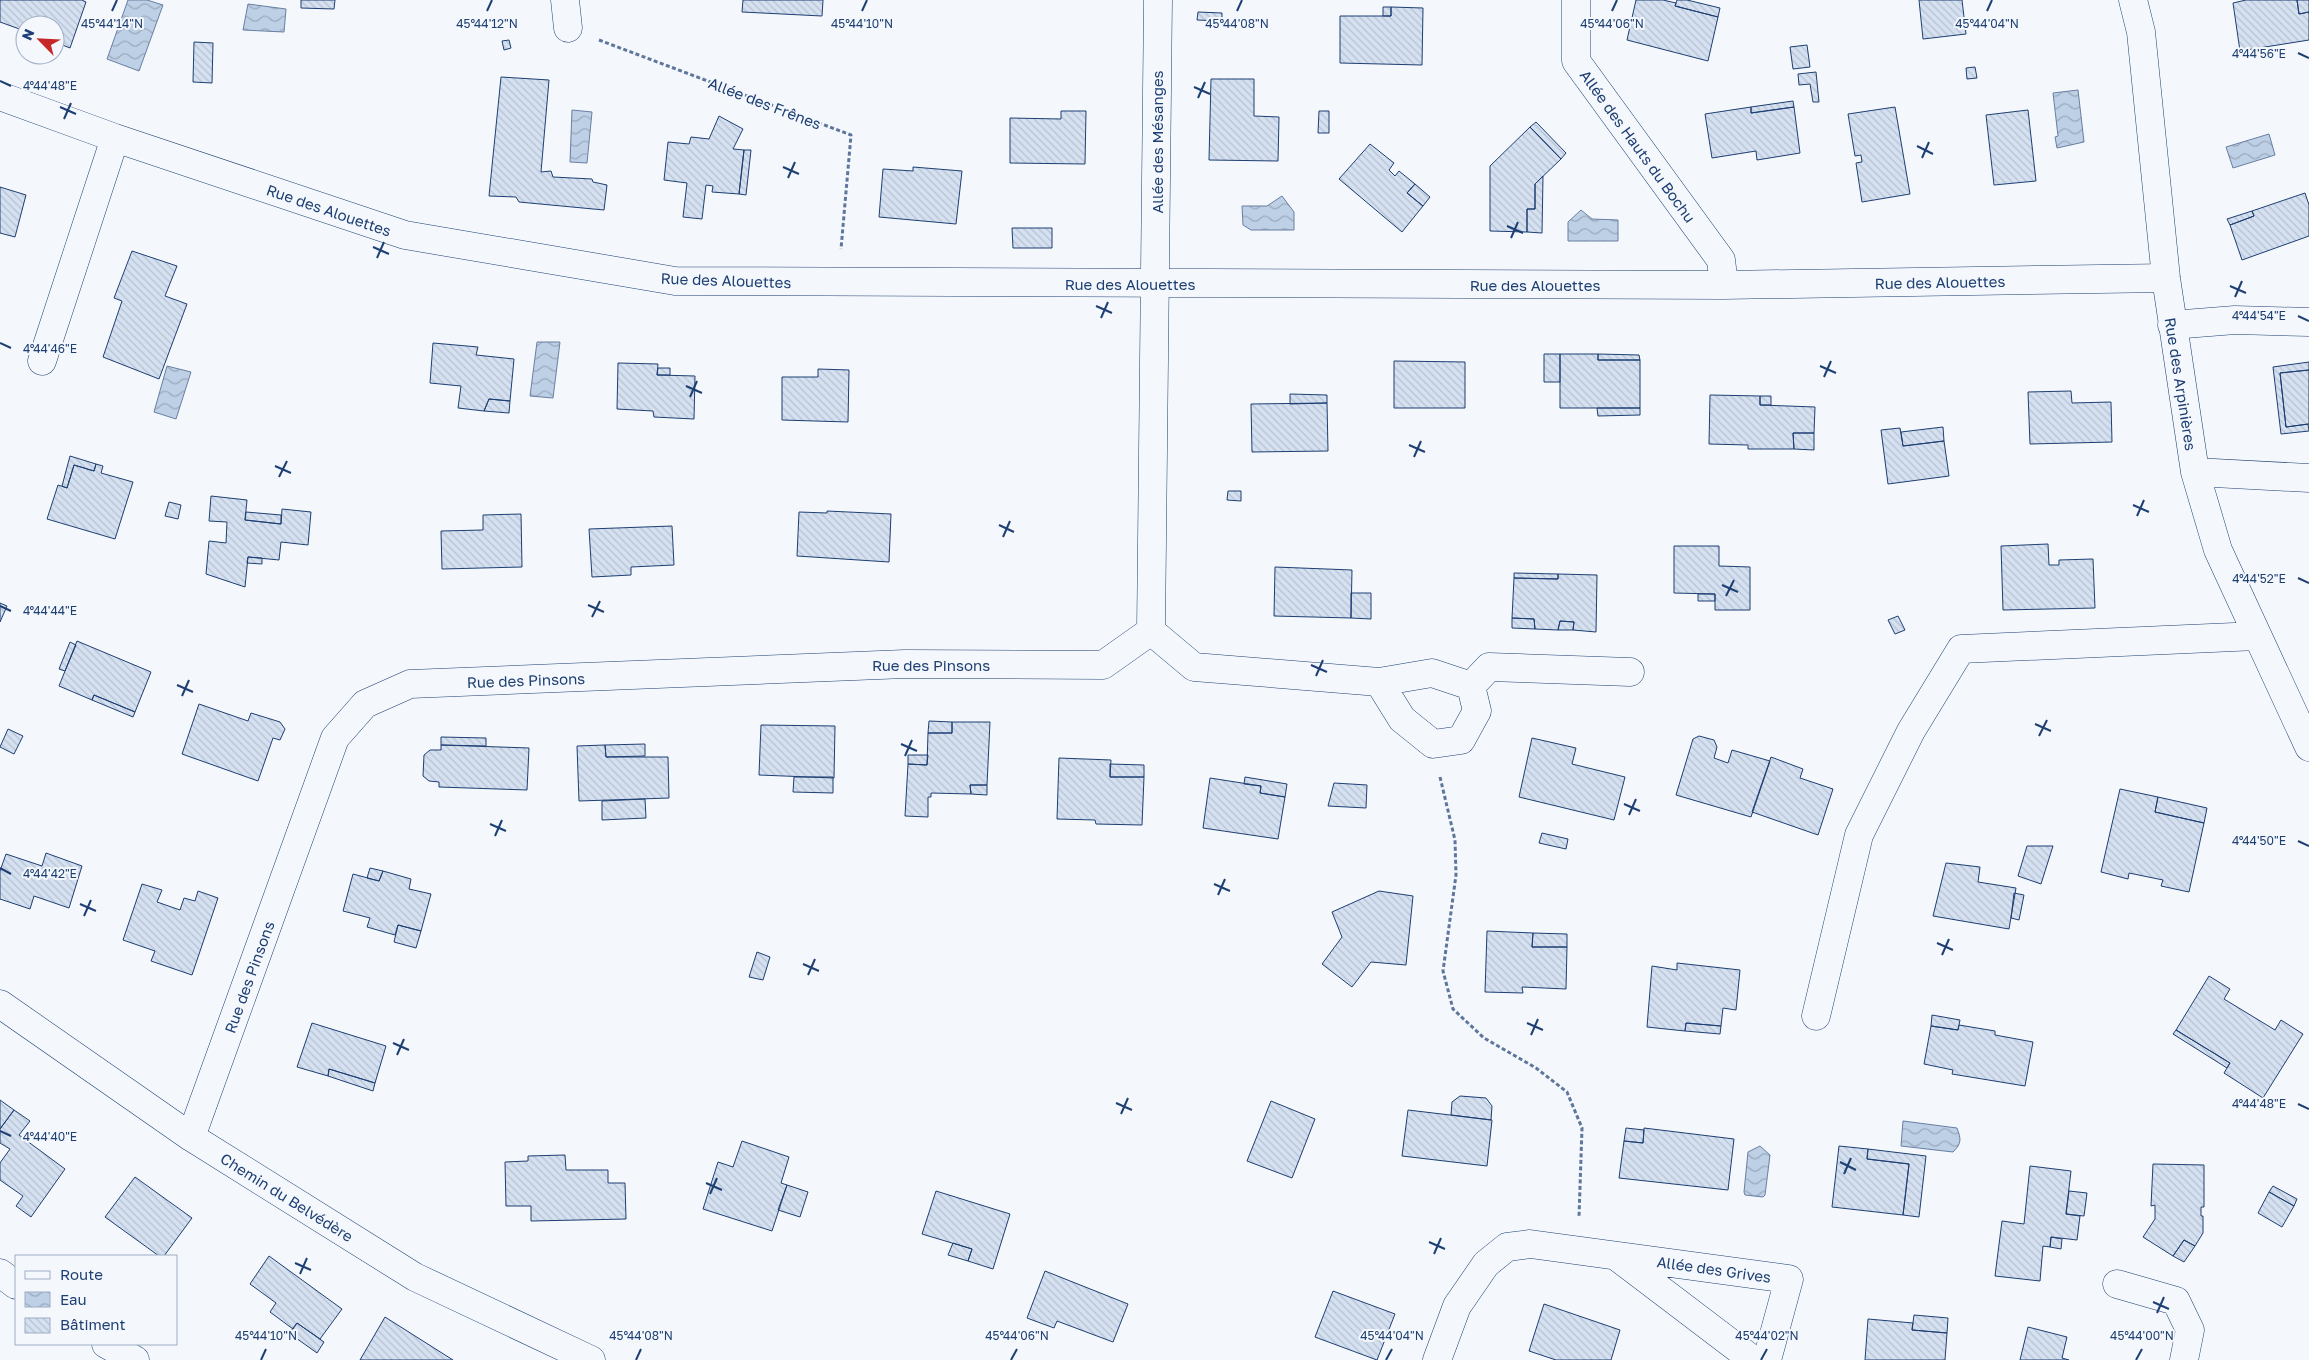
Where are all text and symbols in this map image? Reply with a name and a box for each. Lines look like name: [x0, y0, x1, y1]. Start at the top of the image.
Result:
north arrow: [15, 15, 65, 65]
text: 45°44'14"N: [81, 16, 143, 31]
text: 45°44'12"N: [456, 16, 518, 31]
text: 45°44'10"N: [831, 16, 893, 31]
text: 45°44'08"N: [1205, 16, 1269, 31]
text: 45°44'06"N: [1580, 16, 1644, 31]
text: 45°44'04"N: [1955, 16, 2019, 31]
text: N: [18, 26, 38, 43]
text: 4°44'56"E: [2232, 46, 2286, 61]
street label: Allée des Hauts du Bochu: [1577, 66, 1699, 226]
street label: Allée des Mésanges: [1148, 70, 1166, 214]
street label: Allée des Frênes: [706, 73, 824, 133]
text: 4°44'48"E: [23, 78, 77, 93]
street label: Rue des Alouettes: [264, 180, 394, 240]
street label: Rue des Alouettes: [660, 269, 792, 291]
street label: Rue des Alouettes: [1874, 272, 2006, 292]
street label: Rue des Alouettes: [1065, 275, 1195, 293]
street label: Rue des Alouettes: [1470, 276, 1600, 294]
text: 4°44'54"E: [2232, 308, 2286, 323]
street label: Rue des Arpinières: [2162, 316, 2200, 452]
text: 4°44'46"E: [23, 341, 77, 356]
text: 4°44'52"E: [2232, 571, 2286, 586]
text: 4°44'44"E: [23, 603, 77, 618]
street label: Rue des Pinsons: [872, 656, 990, 674]
street label: Rue des Pinsons: [467, 669, 585, 691]
text: 4°44'50"E: [2232, 833, 2286, 848]
text: 4°44'42"E: [23, 866, 77, 881]
street label: Rue des Pinsons: [220, 918, 278, 1036]
text: 4°44'48"E: [2232, 1096, 2286, 1111]
text: 4°44'40"E: [23, 1129, 77, 1144]
street label: Chemin du Belvédère: [217, 1149, 357, 1245]
street label: Allée des Grives: [1656, 1252, 1772, 1286]
legend: [15, 1255, 178, 1345]
text: Route: [60, 1265, 103, 1283]
text: Eau: [60, 1290, 87, 1308]
text: Bâtiment: [60, 1315, 125, 1333]
text: 45°44'10"N: [235, 1328, 297, 1343]
text: 45°44'08"N: [609, 1328, 673, 1343]
text: 45°44'06"N: [985, 1328, 1049, 1343]
text: 45°44'04"N: [1360, 1328, 1424, 1343]
text: 45°44'02"N: [1735, 1328, 1799, 1343]
text: 45°44'00"N: [2110, 1328, 2174, 1343]

